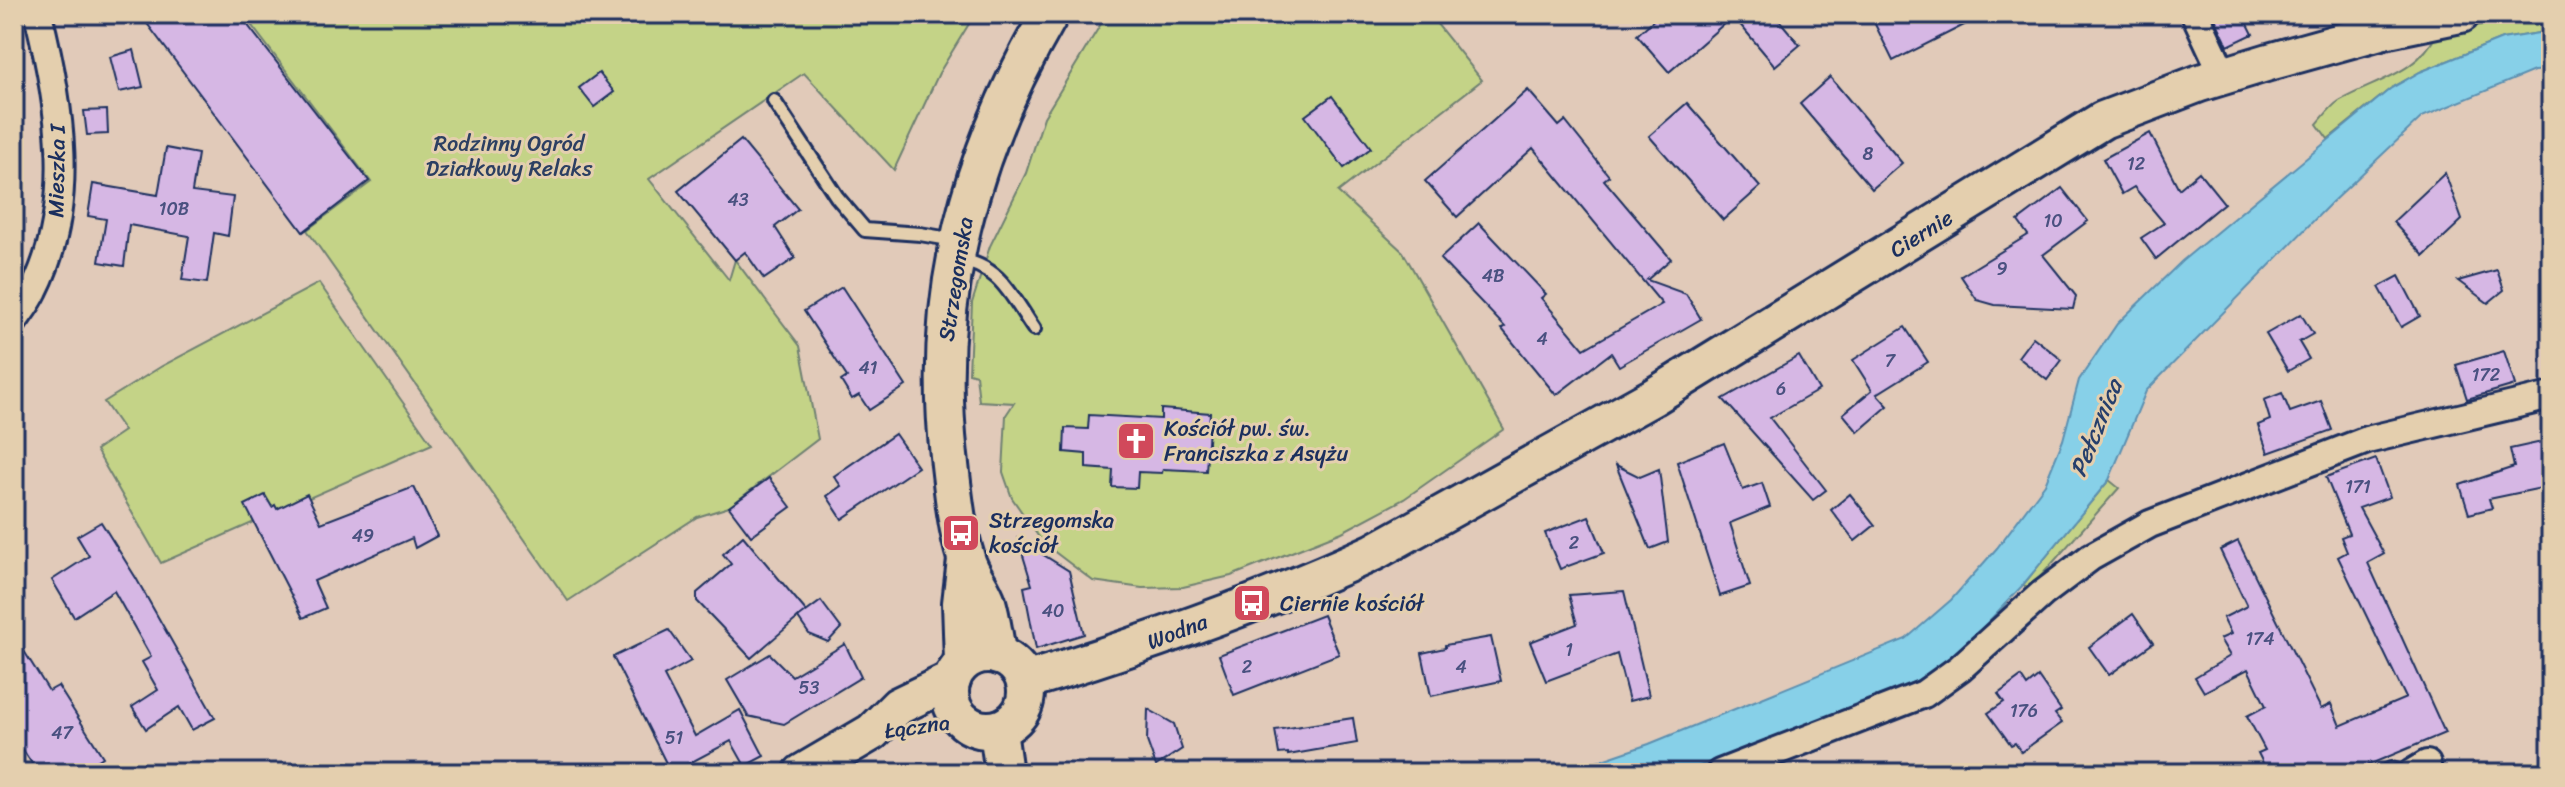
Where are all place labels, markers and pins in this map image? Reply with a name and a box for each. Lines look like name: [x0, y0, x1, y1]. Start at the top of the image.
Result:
place label: Kościół pw. św. Franciszka z Asyżu: [1164, 409, 1348, 473]
church icon: Kościół pw. św. Franciszka z Asyżu: [1115, 420, 1157, 462]
place label: Strzegomska kościół: [989, 501, 1114, 565]
bus stop icon: Strzegomska kościół: [940, 512, 982, 554]
bus stop icon: Ciernie kościół: [1231, 582, 1273, 624]
place label: Ciernie kościół: [1280, 584, 1425, 623]

